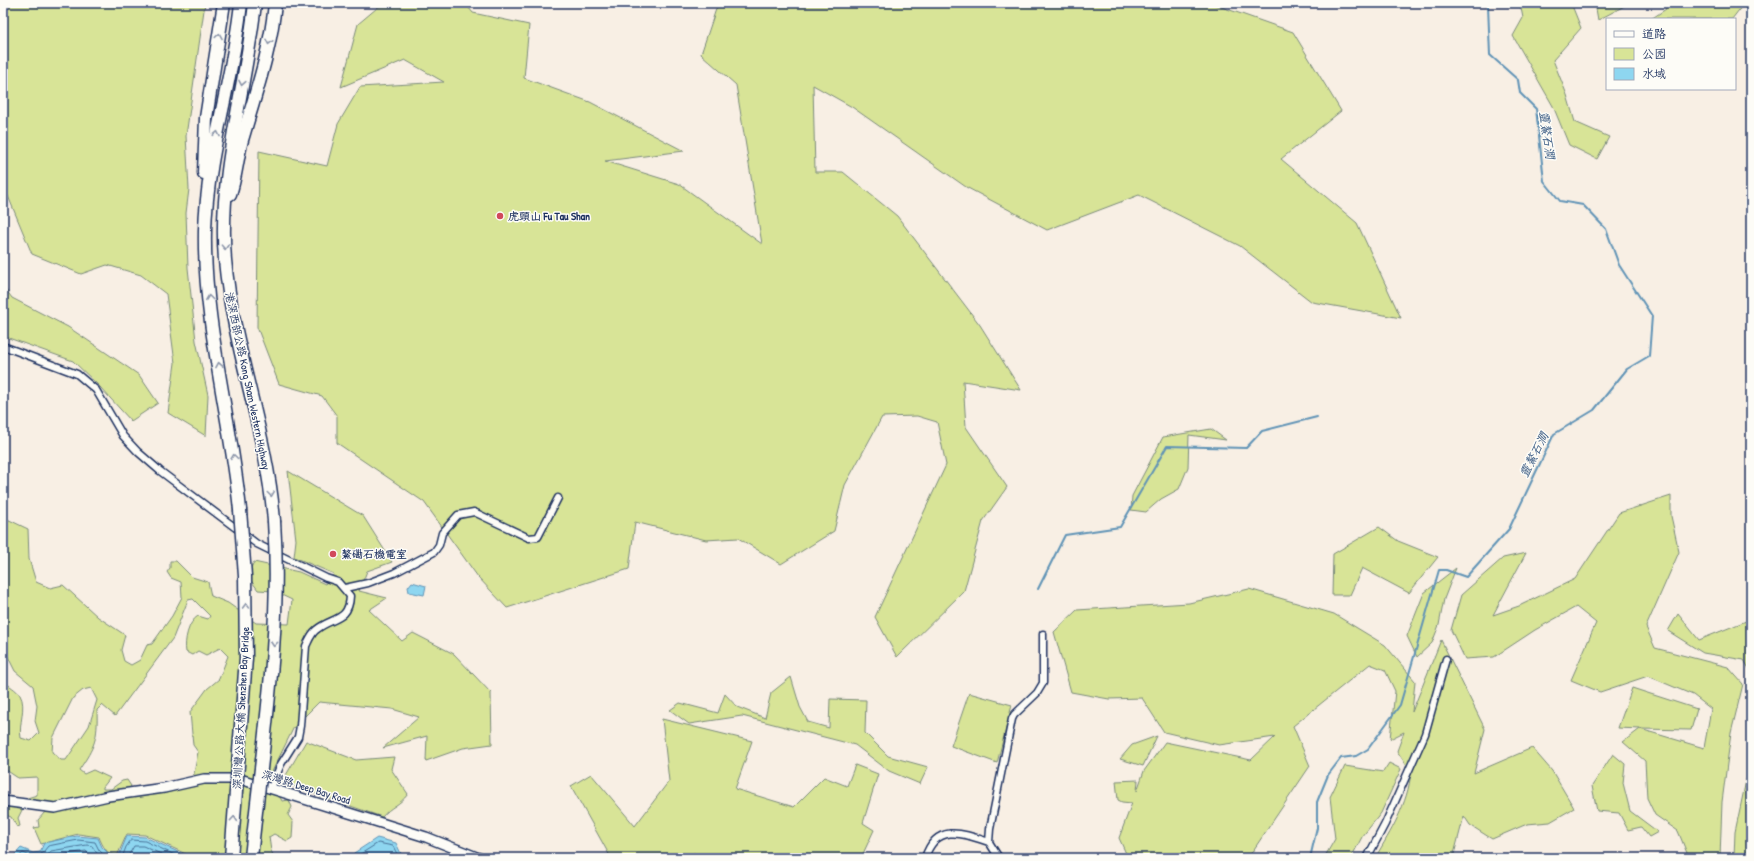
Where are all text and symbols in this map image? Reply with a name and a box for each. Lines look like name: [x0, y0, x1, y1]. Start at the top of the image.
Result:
legend: [1606, 18, 1736, 90]
text: 道路: [1642, 25, 1666, 42]
one-way arrow: [214, 33, 223, 39]
one-way arrow: [265, 38, 274, 45]
text: 公园: [1642, 45, 1666, 62]
text: 水域: [1642, 65, 1666, 82]
one-way arrow: [238, 80, 247, 86]
water label: 靈鰲石澗: [1536, 110, 1560, 162]
one-way arrow: [212, 131, 220, 137]
place label: 虎頭山 Fu Tau Shan: [508, 209, 590, 223]
marker: 虎頭山 Fu Tau Shan: [495, 211, 505, 221]
one-way arrow: [220, 244, 229, 250]
street label: 港深西部公路 Kong Sham Western Highway: [222, 291, 274, 472]
one-way arrow: [205, 295, 214, 301]
one-way arrow: [215, 362, 224, 368]
water label: 靈鰲石澗: [1515, 428, 1553, 480]
one-way arrow: [230, 454, 239, 460]
one-way arrow: [267, 491, 275, 497]
place label: 鰲磡石機電室: [341, 547, 407, 561]
marker: 鰲磡石機電室: [328, 549, 338, 559]
one-way arrow: [242, 603, 250, 609]
street label: 深圳灣公路大橋 Shenzhen Bay Bridge: [230, 626, 252, 790]
one-way arrow: [269, 641, 278, 647]
street label: 深灣路 Deep Bay Road: [260, 767, 353, 807]
one-way arrow: [230, 816, 239, 822]

